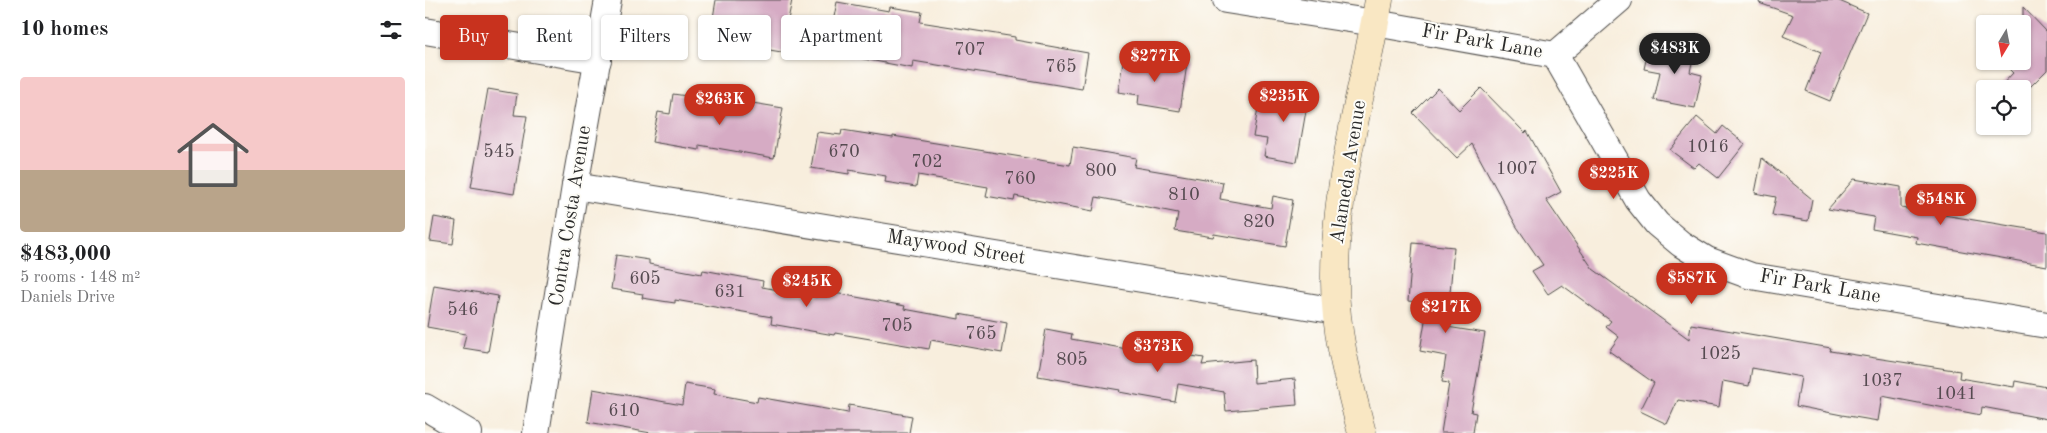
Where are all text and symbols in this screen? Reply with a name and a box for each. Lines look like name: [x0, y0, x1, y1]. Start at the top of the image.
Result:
chip: Buy: [440, 15, 508, 60]
chip: Rent: [518, 15, 591, 60]
chip: Filters: [601, 15, 688, 60]
chip: New: [698, 15, 771, 60]
chip: Apartment: [781, 15, 901, 60]
north arrow: [1976, 15, 2031, 70]
map controls: [1976, 15, 2031, 135]
icon: filters: [377, 16, 405, 44]
text: 10 homes: [20, 19, 108, 40]
street label: Fir Park Lane: [1420, 21, 1544, 63]
pin: $483K: [1640, 32, 1710, 75]
house number: 707: [954, 41, 986, 59]
pin: $277K: [1120, 41, 1190, 83]
text: $483K: [1650, 41, 1700, 57]
text: $277K: [1130, 49, 1180, 65]
house number: 765: [1045, 58, 1077, 76]
pin: $235K: [1249, 80, 1319, 123]
button: locate: [1976, 80, 2031, 135]
pin: $263K: [685, 84, 755, 126]
text: $235K: [1259, 89, 1309, 105]
text: $263K: [695, 92, 745, 108]
street label: Alameda Avenue: [1328, 99, 1370, 245]
icon: home: [168, 110, 258, 200]
street label: Contra Costa Avenue: [547, 124, 595, 308]
house number: 1016: [1687, 138, 1729, 156]
house number: 545: [483, 143, 515, 161]
house number: 670: [828, 143, 860, 161]
house number: 702: [911, 153, 943, 171]
pin: $225K: [1579, 158, 1649, 200]
house number: 1007: [1496, 160, 1538, 178]
house number: 800: [1085, 162, 1117, 180]
text: $225K: [1589, 166, 1639, 182]
house number: 760: [1004, 170, 1036, 188]
pin: $548K: [1906, 184, 1976, 226]
house number: 810: [1168, 186, 1200, 204]
text: $548K: [1916, 192, 1966, 208]
house number: 820: [1243, 213, 1275, 231]
street label: Maywood Street: [885, 227, 1027, 269]
text: $483,000: [20, 244, 111, 265]
pin: $587K: [1657, 262, 1727, 305]
pin: $245K: [772, 266, 842, 308]
street label: Fir Park Lane: [1758, 266, 1882, 308]
text: 5 rooms · 148 m²: [20, 270, 140, 286]
house number: 605: [629, 270, 661, 288]
text: $587K: [1667, 271, 1717, 287]
text: $245K: [782, 274, 832, 290]
house number: 631: [714, 283, 746, 301]
text: Daniels Drive: [20, 290, 115, 306]
pin: $217K: [1411, 292, 1481, 334]
text: $217K: [1421, 300, 1471, 316]
house number: 546: [447, 301, 479, 319]
house number: 705: [881, 317, 913, 335]
house number: 765: [965, 325, 997, 343]
pin: $373K: [1123, 330, 1193, 373]
text: $373K: [1133, 339, 1183, 355]
house number: 1025: [1699, 345, 1741, 363]
house number: 805: [1056, 351, 1088, 369]
house number: 1037: [1861, 372, 1903, 390]
house number: 1041: [1935, 385, 1977, 403]
house number: 610: [608, 402, 640, 420]

